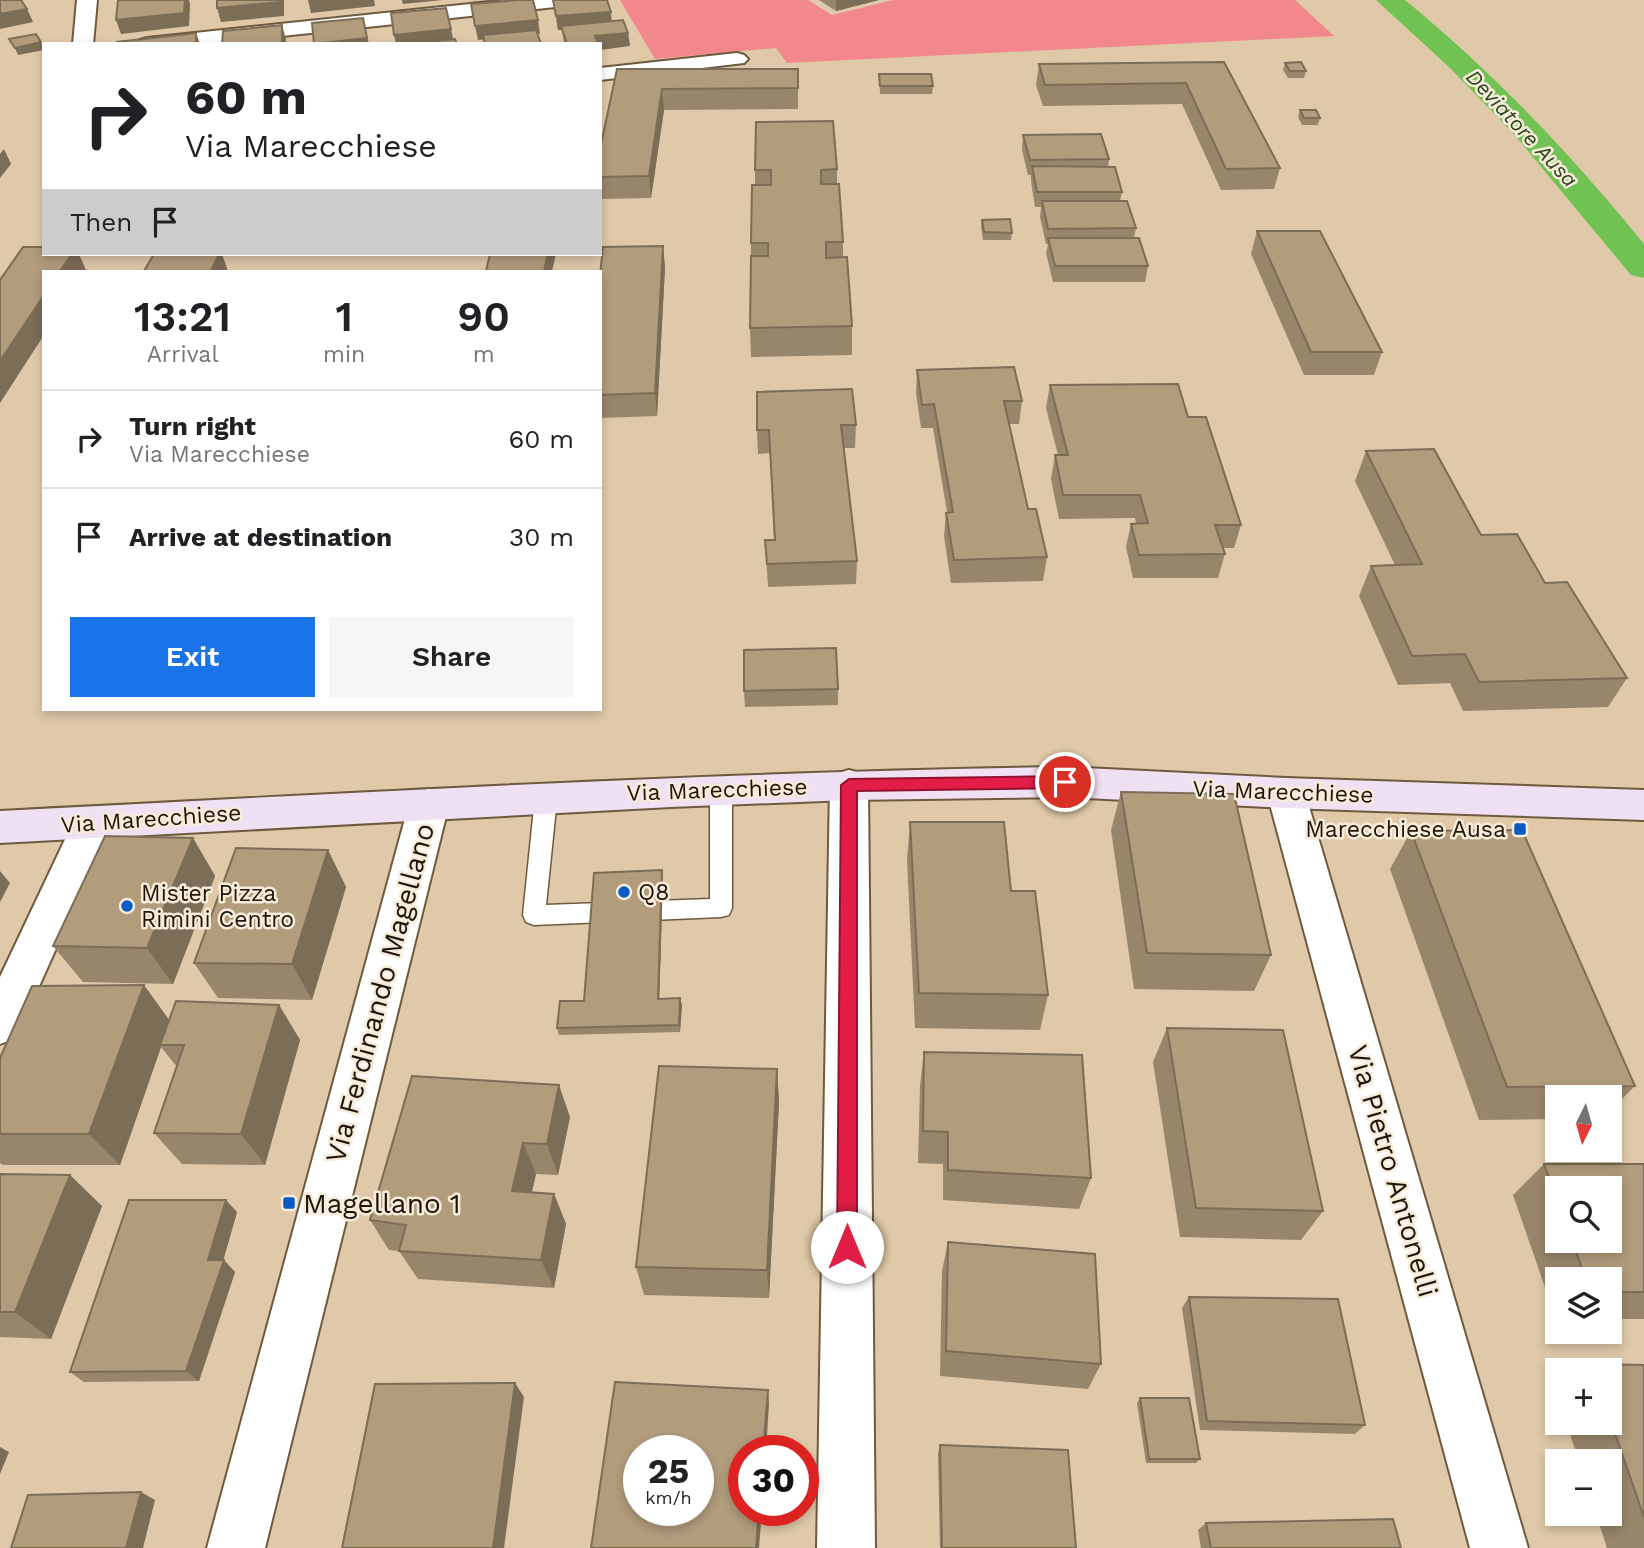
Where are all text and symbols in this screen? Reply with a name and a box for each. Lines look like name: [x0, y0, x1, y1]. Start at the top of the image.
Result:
water label: Deviatore Ausa: [1461, 64, 1583, 192]
text: 60 m: [185, 68, 307, 126]
icon: right: [70, 70, 161, 161]
text: Via Marecchiese: [185, 127, 437, 165]
icon: arrive: [146, 203, 184, 241]
text: Then: [70, 207, 132, 237]
text: 13:21: [134, 292, 231, 341]
text: 1: [335, 292, 353, 341]
text: 90: [457, 292, 510, 341]
text: Arrival: [147, 341, 218, 368]
text: min: [323, 341, 365, 368]
text: m: [473, 341, 495, 368]
text: Turn right: [129, 411, 256, 441]
icon: right: [70, 420, 108, 458]
text: 60 m: [508, 424, 574, 454]
text: Via Marecchiese: [129, 441, 310, 468]
icon: arrive: [70, 518, 108, 556]
text: Arrive at destination: [129, 522, 392, 552]
text: 30 m: [509, 522, 574, 552]
button: Exit: [70, 617, 315, 697]
button: Share: [329, 617, 574, 697]
pin: [1035, 752, 1095, 812]
icon: arrive: [1046, 763, 1084, 801]
street label: Via Marecchiese: [626, 773, 808, 807]
street label: Via Marecchiese: [1192, 775, 1374, 809]
street label: Via Marecchiese: [60, 799, 242, 839]
place label: Marecchiese Ausa: [1305, 816, 1506, 843]
street label: Via Ferdinando Magellano: [319, 820, 441, 1166]
marker: Marecchiese Ausa: [1512, 821, 1528, 837]
place label: Q8: [638, 879, 669, 906]
place label: Mister Pizza Rimini Centro: [141, 880, 294, 933]
marker: Q8: [616, 884, 632, 900]
marker: Mister Pizza Rimini Centro: [119, 898, 135, 914]
street label: Via Pietro Antonelli: [1341, 1041, 1445, 1301]
north arrow: [1545, 1085, 1622, 1162]
map controls: [1545, 1085, 1622, 1526]
button: search: [1545, 1176, 1622, 1253]
place label: Magellano 1: [303, 1187, 461, 1220]
marker: Magellano 1: [281, 1195, 297, 1211]
position arrow: [810, 1210, 884, 1284]
button: layers: [1545, 1267, 1622, 1344]
button: +: [1545, 1358, 1622, 1435]
speed limit sign: 30: [728, 1435, 819, 1526]
button: −: [1545, 1449, 1622, 1526]
text: 25: [648, 1450, 689, 1492]
text: km/h: [645, 1487, 692, 1508]

